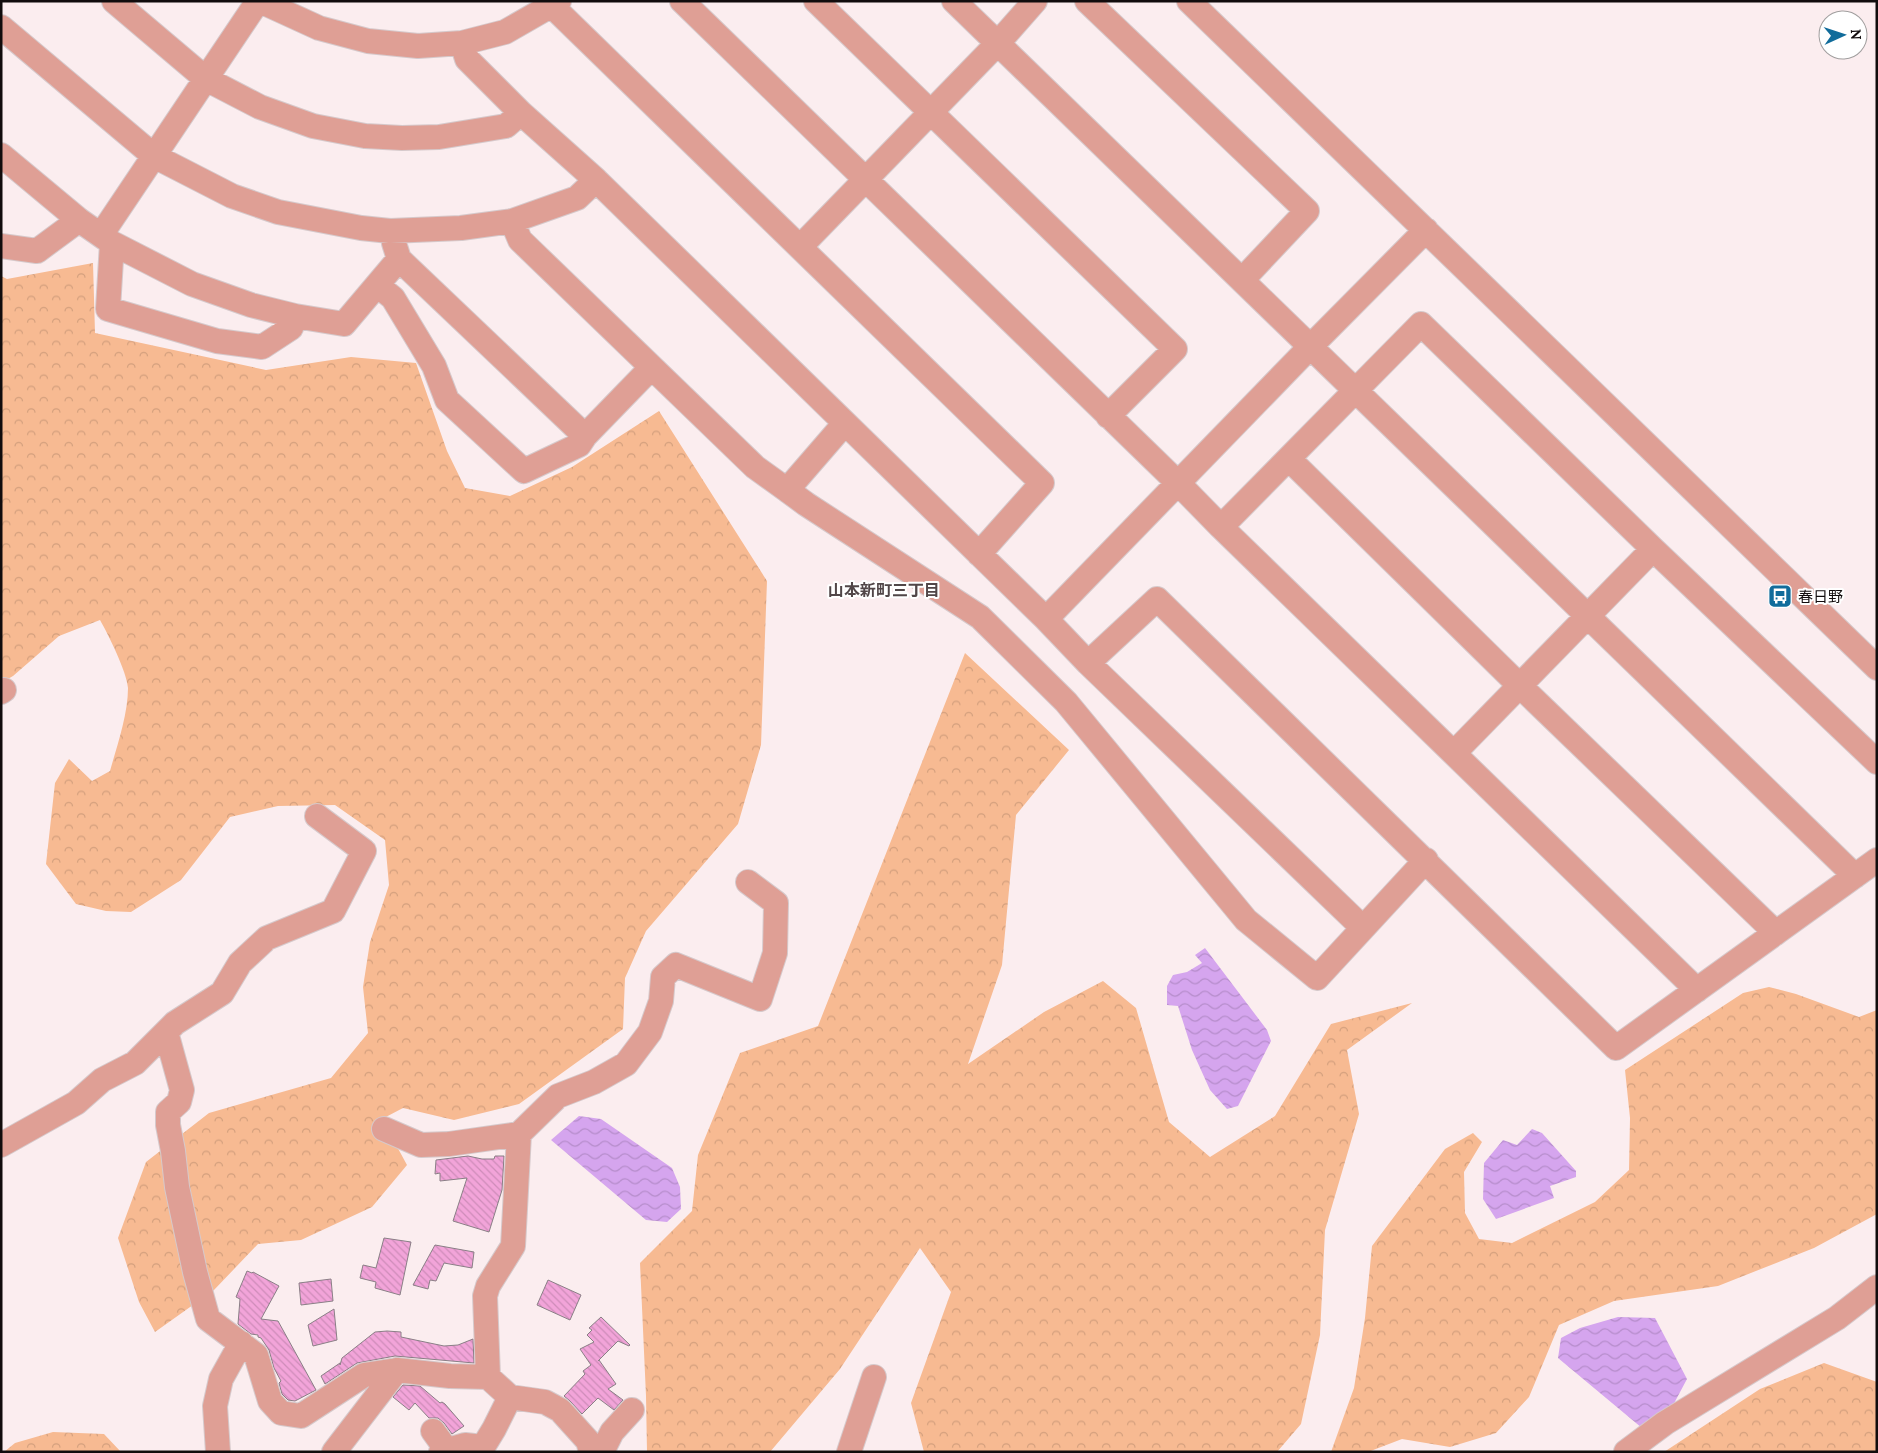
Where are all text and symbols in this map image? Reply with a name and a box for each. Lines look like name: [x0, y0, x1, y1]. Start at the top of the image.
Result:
north arrow: [1818, 10, 1868, 60]
text: N: [1847, 28, 1865, 40]
district label: 山本新町三丁目: [828, 580, 940, 600]
bus stop icon: 春日野: [1767, 583, 1793, 609]
place label: 春日野: [1798, 587, 1843, 606]

